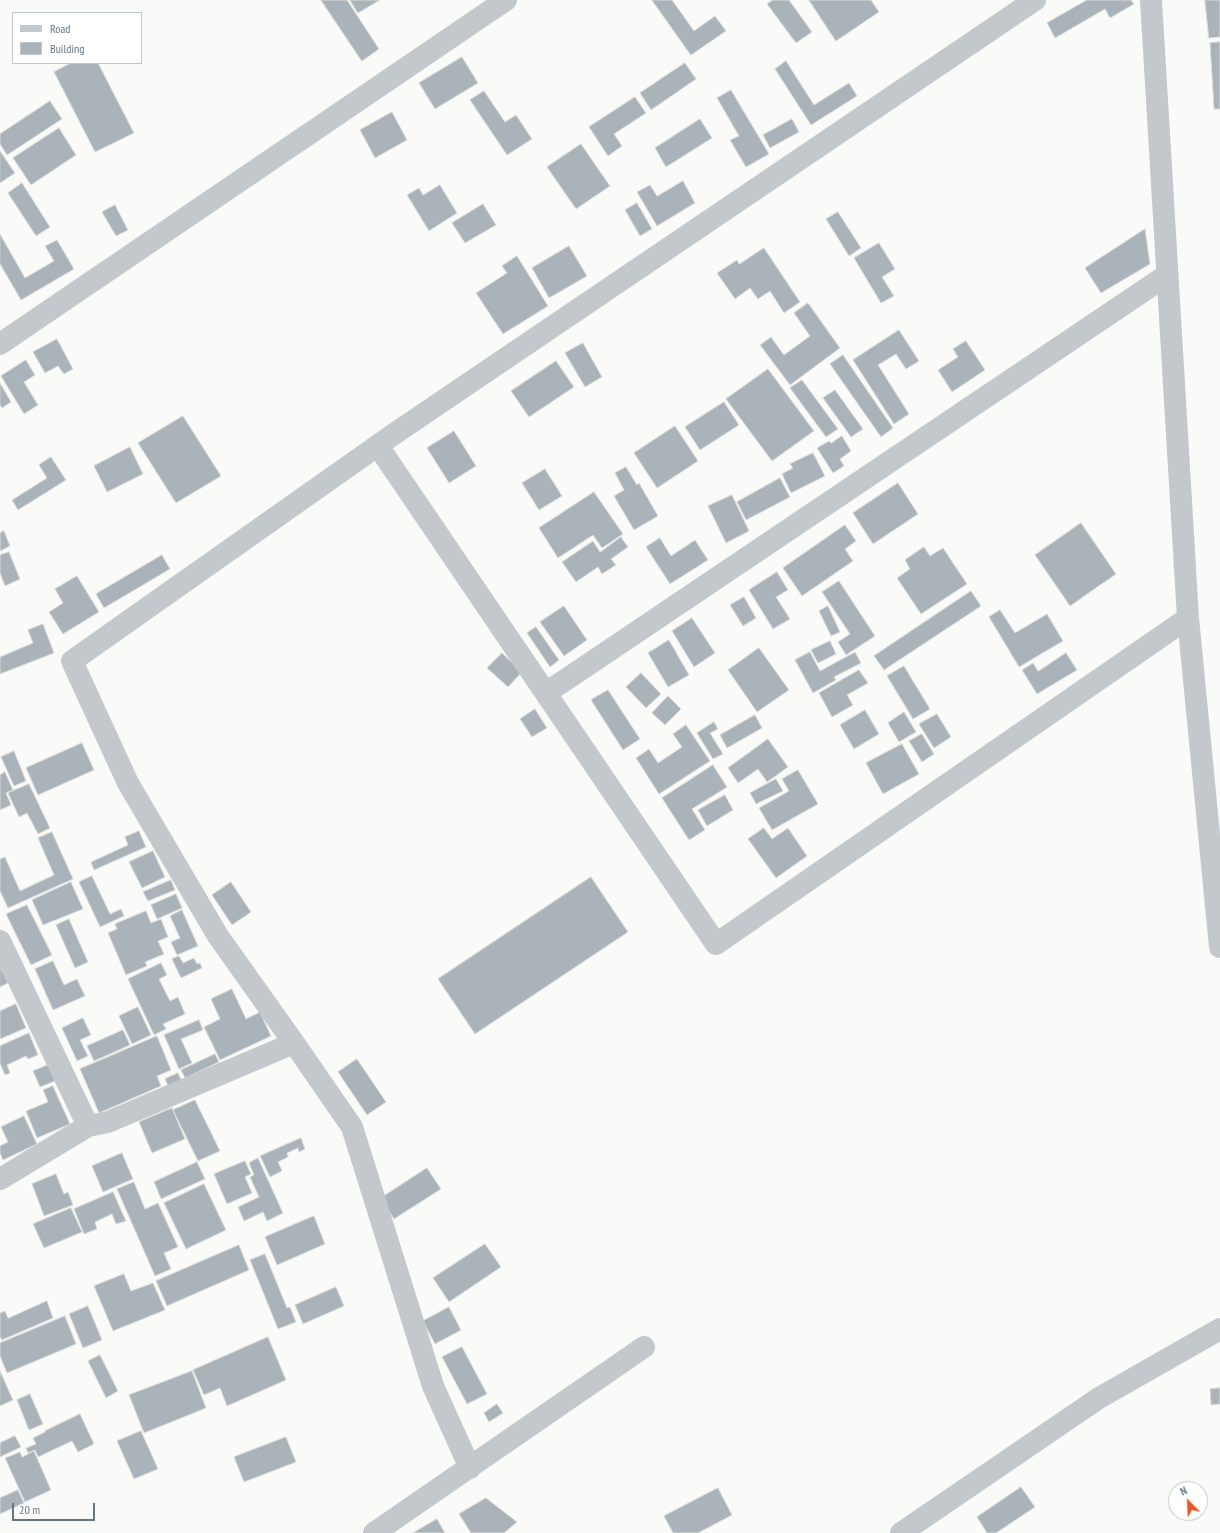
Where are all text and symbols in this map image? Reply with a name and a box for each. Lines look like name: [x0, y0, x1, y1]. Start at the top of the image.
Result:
legend: [12, 12, 142, 64]
text: Road: [50, 21, 70, 36]
text: Building: [50, 41, 85, 56]
north arrow: [1168, 1481, 1208, 1521]
text: N: [1178, 1483, 1189, 1499]
scale bar: [14, 1495, 97, 1521]
text: 20 m: [19, 1502, 40, 1517]

